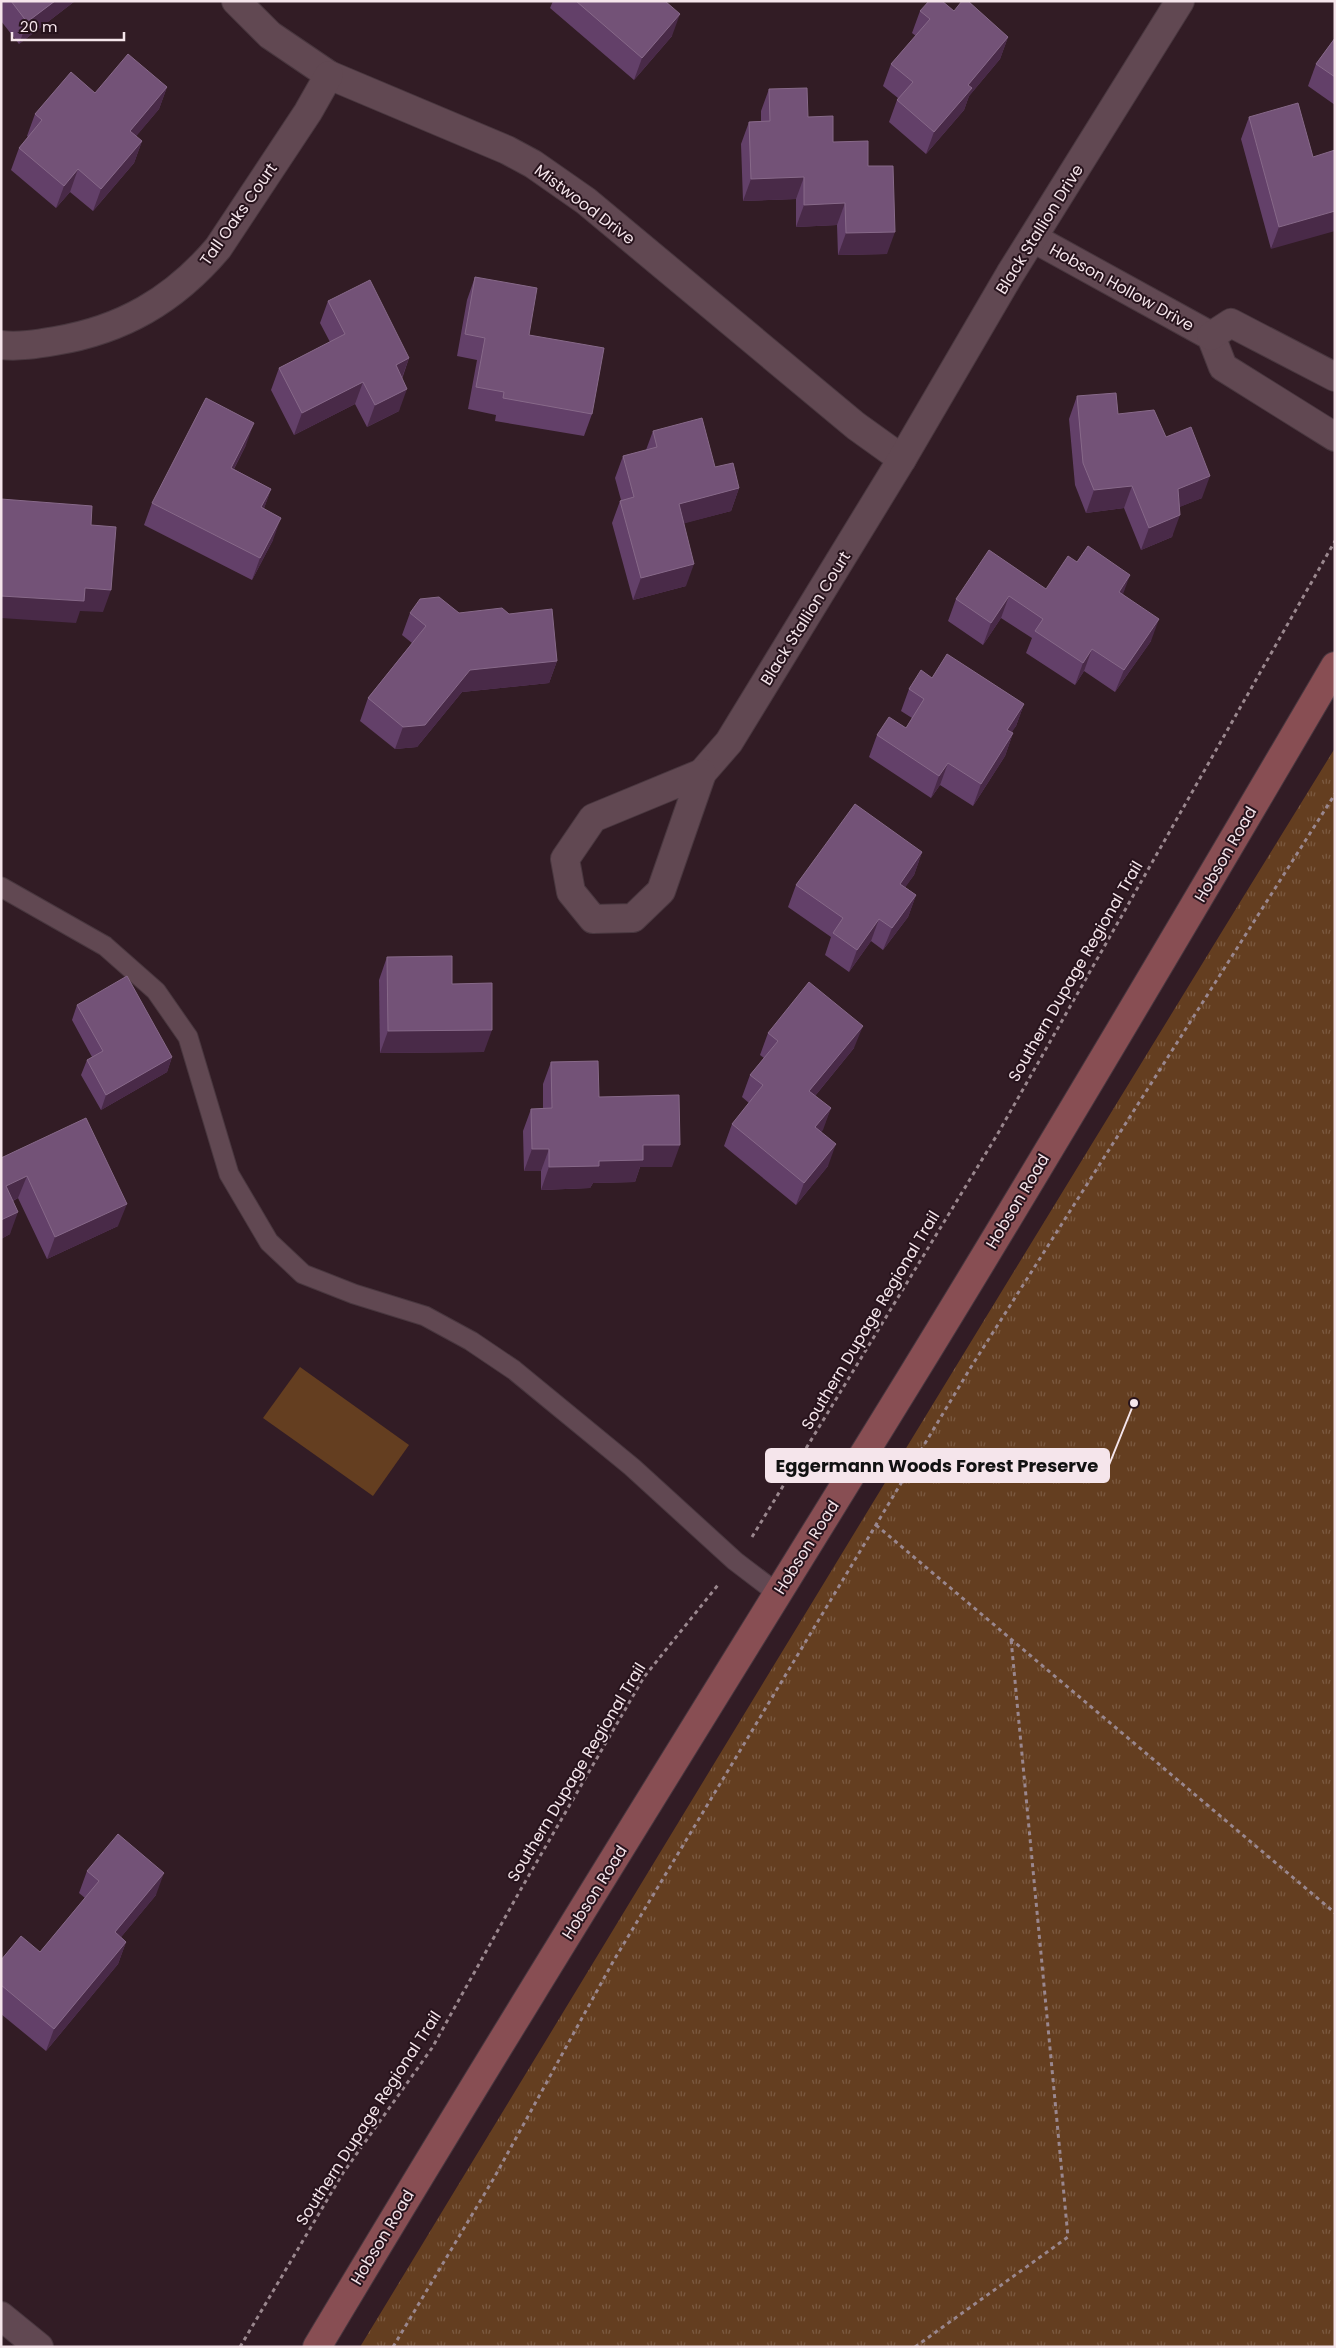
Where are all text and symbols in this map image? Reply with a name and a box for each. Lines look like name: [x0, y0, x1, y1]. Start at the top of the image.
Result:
scale bar: [12, 10, 125, 42]
text: 20 m: [20, 16, 58, 37]
street label: Tall Oaks Court: [194, 158, 282, 270]
street label: Mistwood Drive: [530, 159, 640, 250]
street label: Black Stallion Drive: [990, 160, 1089, 299]
street label: Hobson Hollow Drive: [1045, 238, 1198, 337]
street label: Black Stallion Court: [755, 547, 856, 690]
street label: Hobson Road: [1189, 802, 1262, 906]
street label: Southern Dupage Regional Trail: [1003, 856, 1148, 1086]
street label: Hobson Road: [980, 1150, 1055, 1253]
street label: Southern Dupage Regional Trail: [796, 1206, 945, 1434]
callout: Eggermann Woods Forest Preserve: [766, 1449, 1109, 1482]
text: Eggermann Woods Forest Preserve: [776, 1453, 1098, 1478]
street label: Hobson Road: [768, 1496, 844, 1599]
street label: Southern Dupage Regional Trail: [502, 1658, 651, 1886]
street label: Hobson Road: [556, 1841, 632, 1944]
street label: Southern Dupage Regional Trail: [290, 2006, 447, 2230]
street label: Hobson Road: [345, 2186, 420, 2289]

